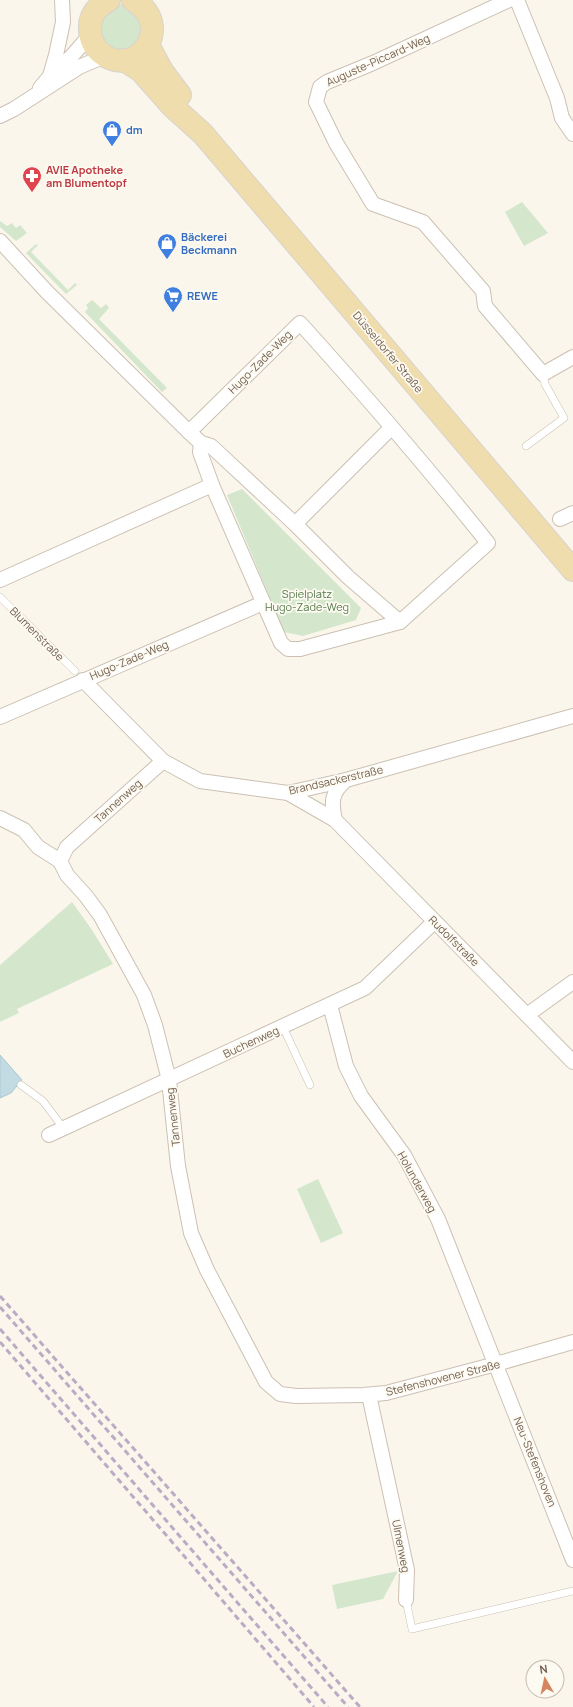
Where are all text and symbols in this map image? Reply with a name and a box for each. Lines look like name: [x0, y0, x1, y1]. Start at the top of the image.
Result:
street label: Auguste-Piccard-Weg: [324, 30, 432, 89]
shop icon: dm: [101, 119, 123, 147]
place label: dm: [126, 122, 143, 137]
place label: AVIE Apotheke am Blumentopf: [46, 162, 128, 190]
pharmacy icon: AVIE Apotheke am Blumentopf: [21, 165, 43, 193]
place label: Bäckerei Beckmann: [181, 229, 237, 257]
shop icon: Bäckerei Beckmann: [156, 232, 178, 260]
supermarket icon: REWE: [162, 285, 184, 313]
place label: REWE: [187, 288, 218, 303]
street label: Düsseldorfer Straße: [350, 308, 427, 396]
street label: Hugo-Zade-Weg: [225, 327, 295, 397]
park label: Spielplatz Hugo-Zade-Weg: [265, 586, 349, 614]
street label: Blumenstraße: [7, 603, 68, 664]
street label: Hugo-Zade-Weg: [87, 636, 170, 683]
street label: Brandsackerstraße: [287, 761, 385, 798]
street label: Tannenweg: [91, 775, 145, 826]
street label: Rudolfstraße: [426, 912, 483, 970]
street label: Buchenweg: [220, 1022, 281, 1061]
street label: Tannenweg: [162, 1087, 183, 1147]
street label: Holunderweg: [394, 1149, 440, 1215]
street label: Stefenshovener Straße: [384, 1356, 502, 1399]
street label: Neu-Stefenshoven: [511, 1415, 560, 1509]
street label: Ulmenweg: [389, 1518, 414, 1574]
north arrow: [525, 1659, 565, 1699]
text: N: [538, 1661, 549, 1677]

